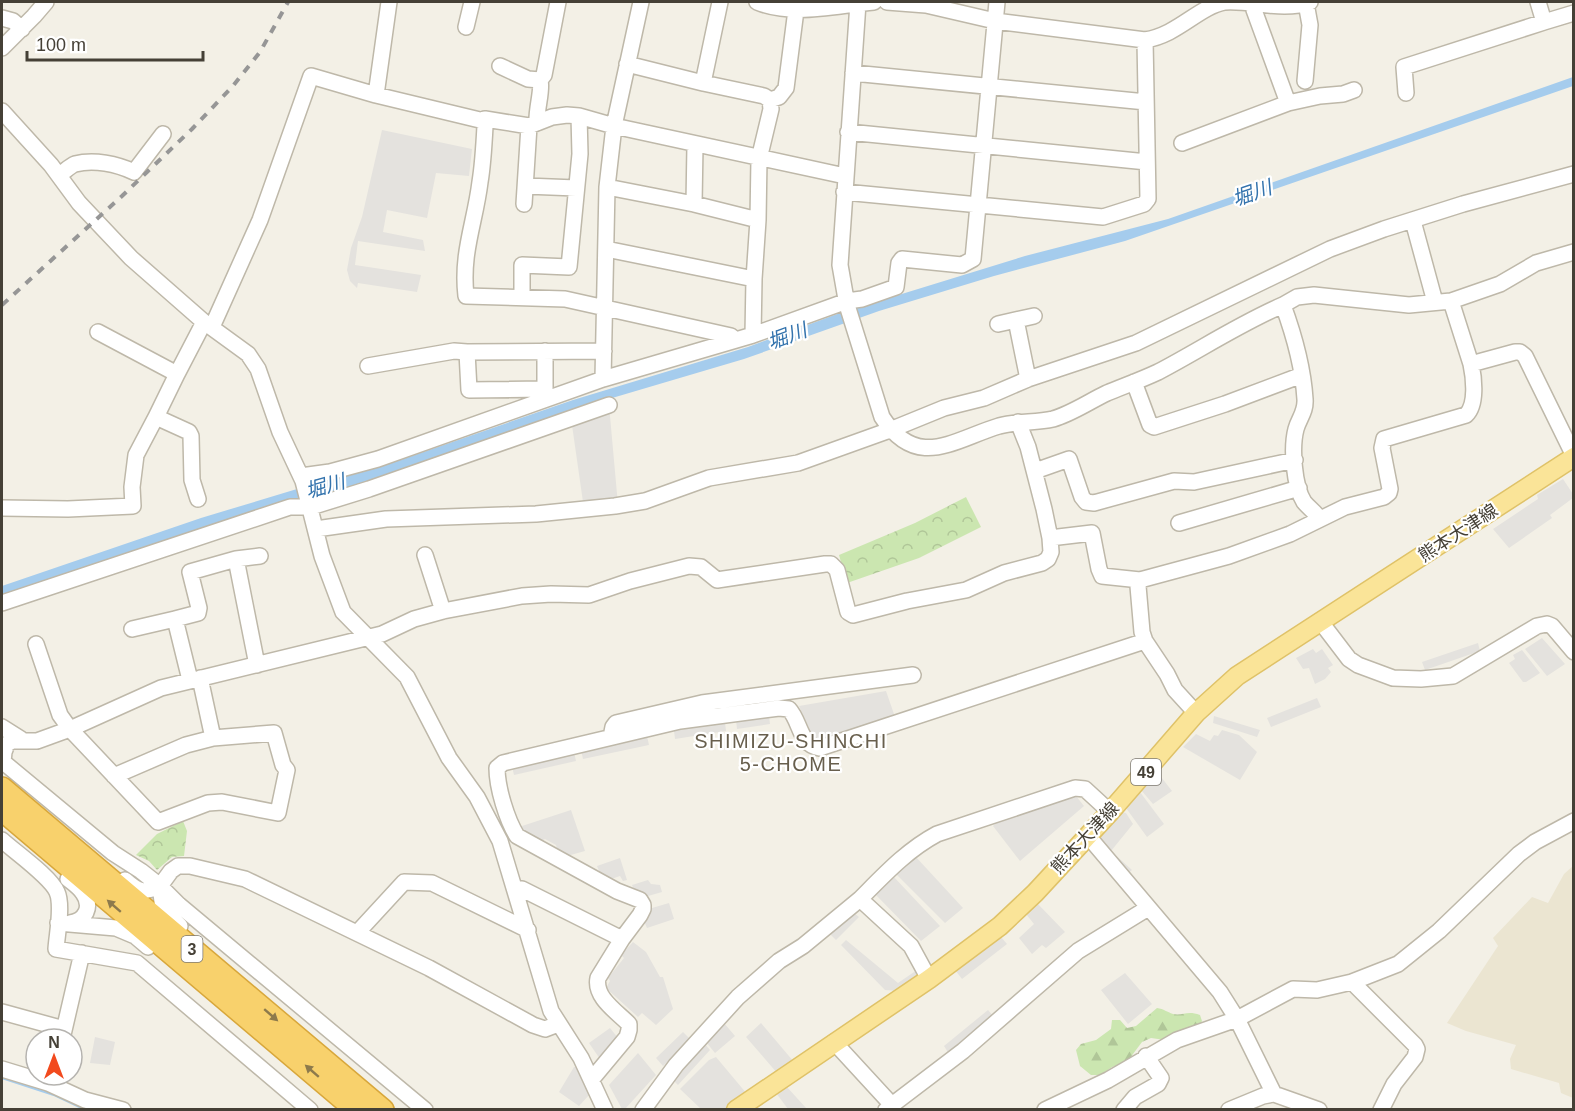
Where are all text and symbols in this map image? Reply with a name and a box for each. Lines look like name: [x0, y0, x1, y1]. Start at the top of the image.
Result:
scale bar: [27, 24, 202, 62]
text: 100 m: [36, 35, 86, 55]
water label: 堀川: [1230, 175, 1276, 210]
water label: 堀川: [764, 318, 811, 353]
water label: 堀川: [303, 469, 349, 502]
street label: 熊本大津線: [1415, 500, 1501, 566]
district label: SHIMIZU-SHINCHI 5-CHOME: [694, 730, 888, 775]
road number: 49: [1131, 759, 1161, 785]
street label: 熊本大津線: [1047, 798, 1123, 878]
one-way arrow: [107, 900, 122, 913]
road number: 3: [182, 936, 202, 962]
one-way arrow: [263, 1008, 278, 1021]
north arrow: [24, 1027, 84, 1087]
text: N: [48, 1034, 60, 1051]
one-way arrow: [305, 1065, 320, 1078]

